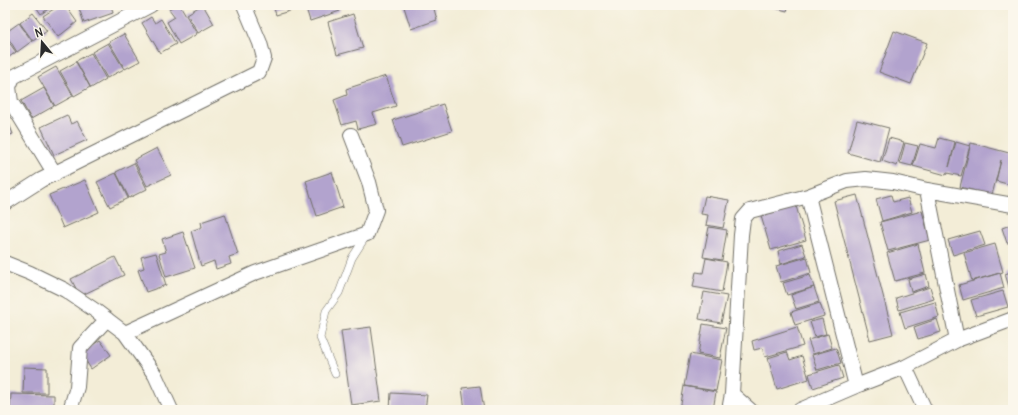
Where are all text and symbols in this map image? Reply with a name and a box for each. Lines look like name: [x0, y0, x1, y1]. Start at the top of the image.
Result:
north arrow: [22, 22, 62, 62]
text: N: [33, 25, 45, 40]

